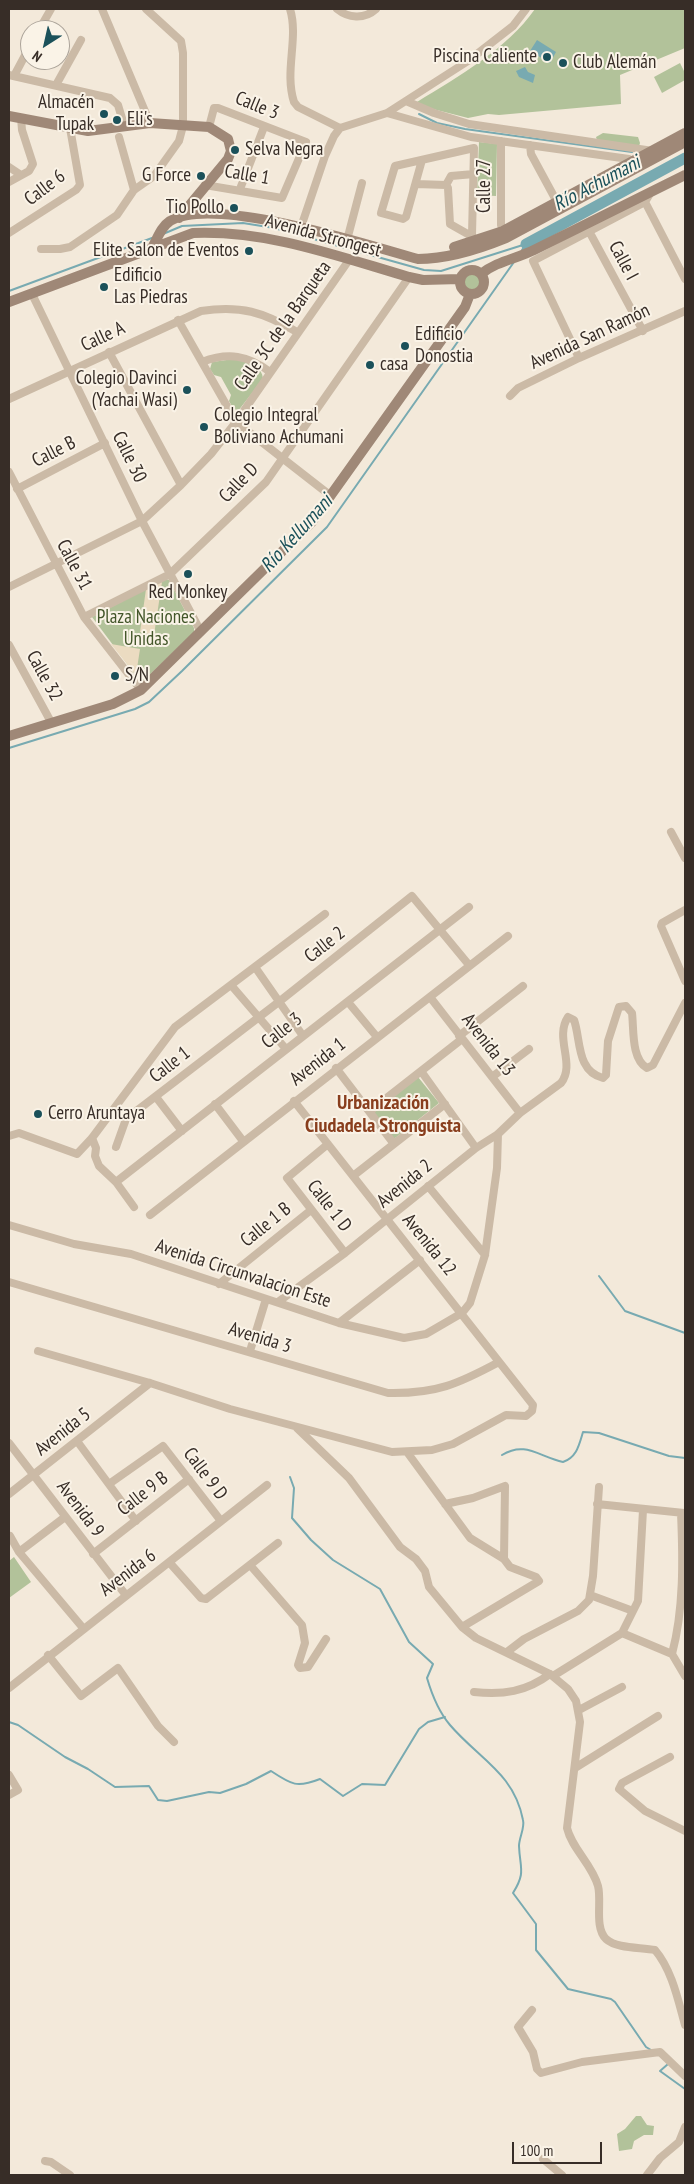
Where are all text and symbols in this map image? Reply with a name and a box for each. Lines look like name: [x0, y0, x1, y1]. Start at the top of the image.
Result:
north arrow: [20, 20, 70, 70]
place label: Piscina Caliente: [433, 46, 537, 68]
text: N: [29, 47, 45, 66]
marker: Piscina Caliente: [541, 51, 553, 63]
place label: Club Alemán: [573, 52, 656, 74]
marker: Club Alemán: [557, 57, 569, 69]
street label: Calle 3: [232, 87, 282, 125]
place label: Almacén Tupak: [38, 92, 94, 136]
marker: Almacén Tupak: [98, 108, 110, 120]
place label: Eli's: [127, 109, 153, 131]
marker: Eli's: [111, 114, 123, 126]
place label: Selva Negra: [245, 139, 323, 161]
marker: Selva Negra: [229, 144, 241, 156]
water label: Río Achumani: [550, 151, 644, 217]
street label: Calle 27: [474, 159, 496, 213]
street label: Calle 1: [223, 160, 271, 190]
street label: Calle 6: [20, 165, 70, 211]
place label: G Force: [142, 165, 191, 187]
marker: G Force: [195, 170, 207, 182]
place label: Tio Pollo: [166, 197, 224, 219]
marker: Tio Pollo: [228, 202, 240, 214]
street label: Avenida Strongest: [263, 210, 383, 262]
street label: Calle I: [603, 237, 643, 285]
place label: Elite Salon de Eventos: [93, 240, 239, 262]
marker: Elite Salon de Eventos: [243, 245, 255, 257]
street label: Calle 3C de la Barqueta: [230, 257, 336, 395]
place label: Edificio Las Piedras: [114, 265, 188, 309]
marker: Edificio Las Piedras: [98, 281, 110, 293]
street label: Avenida San Ramón: [526, 299, 654, 375]
street label: Calle A: [77, 317, 129, 357]
place label: Edificio Donostia: [415, 324, 473, 368]
marker: Edificio Donostia: [399, 340, 411, 352]
place label: casa: [380, 354, 408, 376]
marker: casa: [364, 359, 376, 371]
place label: Colegio Davinci (Yachai Wasi): [76, 368, 177, 412]
marker: Colegio Davinci (Yachai Wasi): [181, 384, 193, 396]
place label: Colegio Integral Boliviano Achumani: [214, 405, 344, 449]
marker: Colegio Integral Boliviano Achumani: [198, 421, 210, 433]
street label: Calle 30: [107, 428, 151, 486]
street label: Calle B: [28, 431, 80, 473]
street label: Calle D: [215, 458, 263, 508]
water label: Río Kellumani: [256, 490, 338, 578]
street label: Calle 31: [51, 536, 97, 594]
marker: Red Monkey: [182, 568, 194, 580]
place label: Red Monkey: [149, 582, 227, 604]
park label: Plaza Naciones Unidas: [97, 607, 195, 651]
street label: Calle 32: [21, 647, 67, 705]
place label: S/N: [125, 665, 149, 687]
marker: S/N: [109, 670, 121, 682]
street label: Calle 2: [300, 922, 350, 968]
street label: Calle 3: [257, 1008, 307, 1054]
street label: Avenida 13: [457, 1009, 519, 1081]
street label: Avenida 1: [286, 1033, 350, 1091]
street label: Calle 1: [145, 1042, 195, 1088]
district label: Urbanización Ciudadela Stronguista: [305, 1091, 461, 1138]
place label: Cerro Aruntaya: [48, 1103, 145, 1125]
marker: Cerro Aruntaya: [32, 1108, 44, 1120]
street label: Avenida 2: [373, 1155, 437, 1213]
street label: Calle 1 D: [302, 1176, 356, 1236]
street label: Calle 1 B: [236, 1198, 296, 1252]
street label: Avenida 12: [397, 1209, 461, 1281]
street label: Avenida Circunvalacion Este: [152, 1235, 334, 1313]
street label: Avenida 3: [226, 1318, 294, 1358]
street label: Avenida 5: [31, 1403, 95, 1461]
street label: Calle 9 D: [178, 1443, 232, 1505]
street label: Calle 9 B: [113, 1467, 173, 1521]
street label: Avenida 9: [51, 1476, 109, 1542]
street label: Avenida 6: [95, 1544, 161, 1602]
scale bar: [514, 2132, 604, 2164]
text: 100 m: [520, 2141, 553, 2160]

